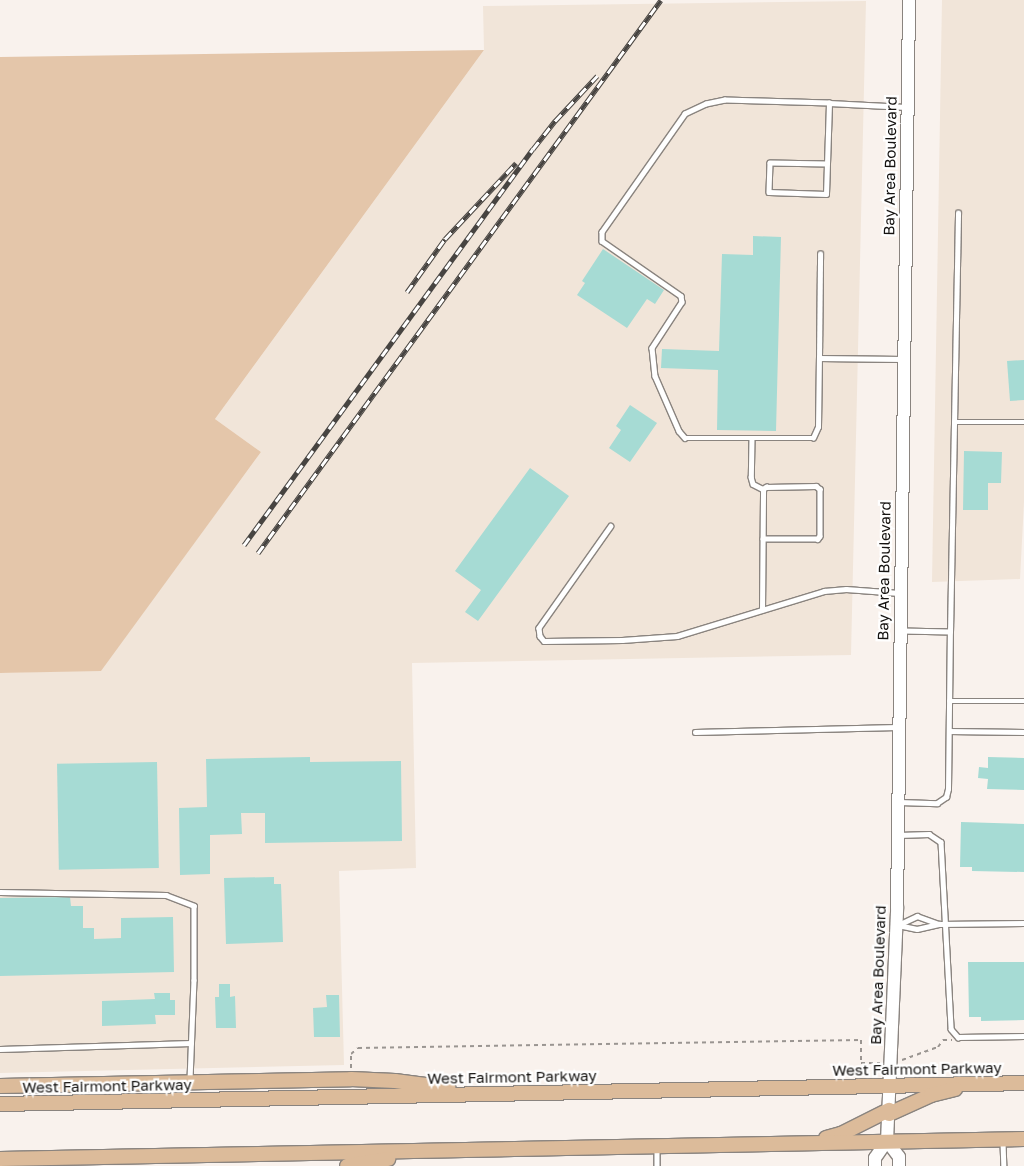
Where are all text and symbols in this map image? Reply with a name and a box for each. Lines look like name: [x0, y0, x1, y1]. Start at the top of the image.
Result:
street label: Bay Area Boulevard: [880, 96, 900, 236]
street label: Bay Area Boulevard: [874, 501, 894, 641]
street label: Bay Area Boulevard: [867, 905, 889, 1045]
street label: West Fairmont Parkway: [832, 1059, 1002, 1079]
street label: West Fairmont Parkway: [427, 1067, 597, 1087]
street label: West Fairmont Parkway: [22, 1076, 192, 1096]

